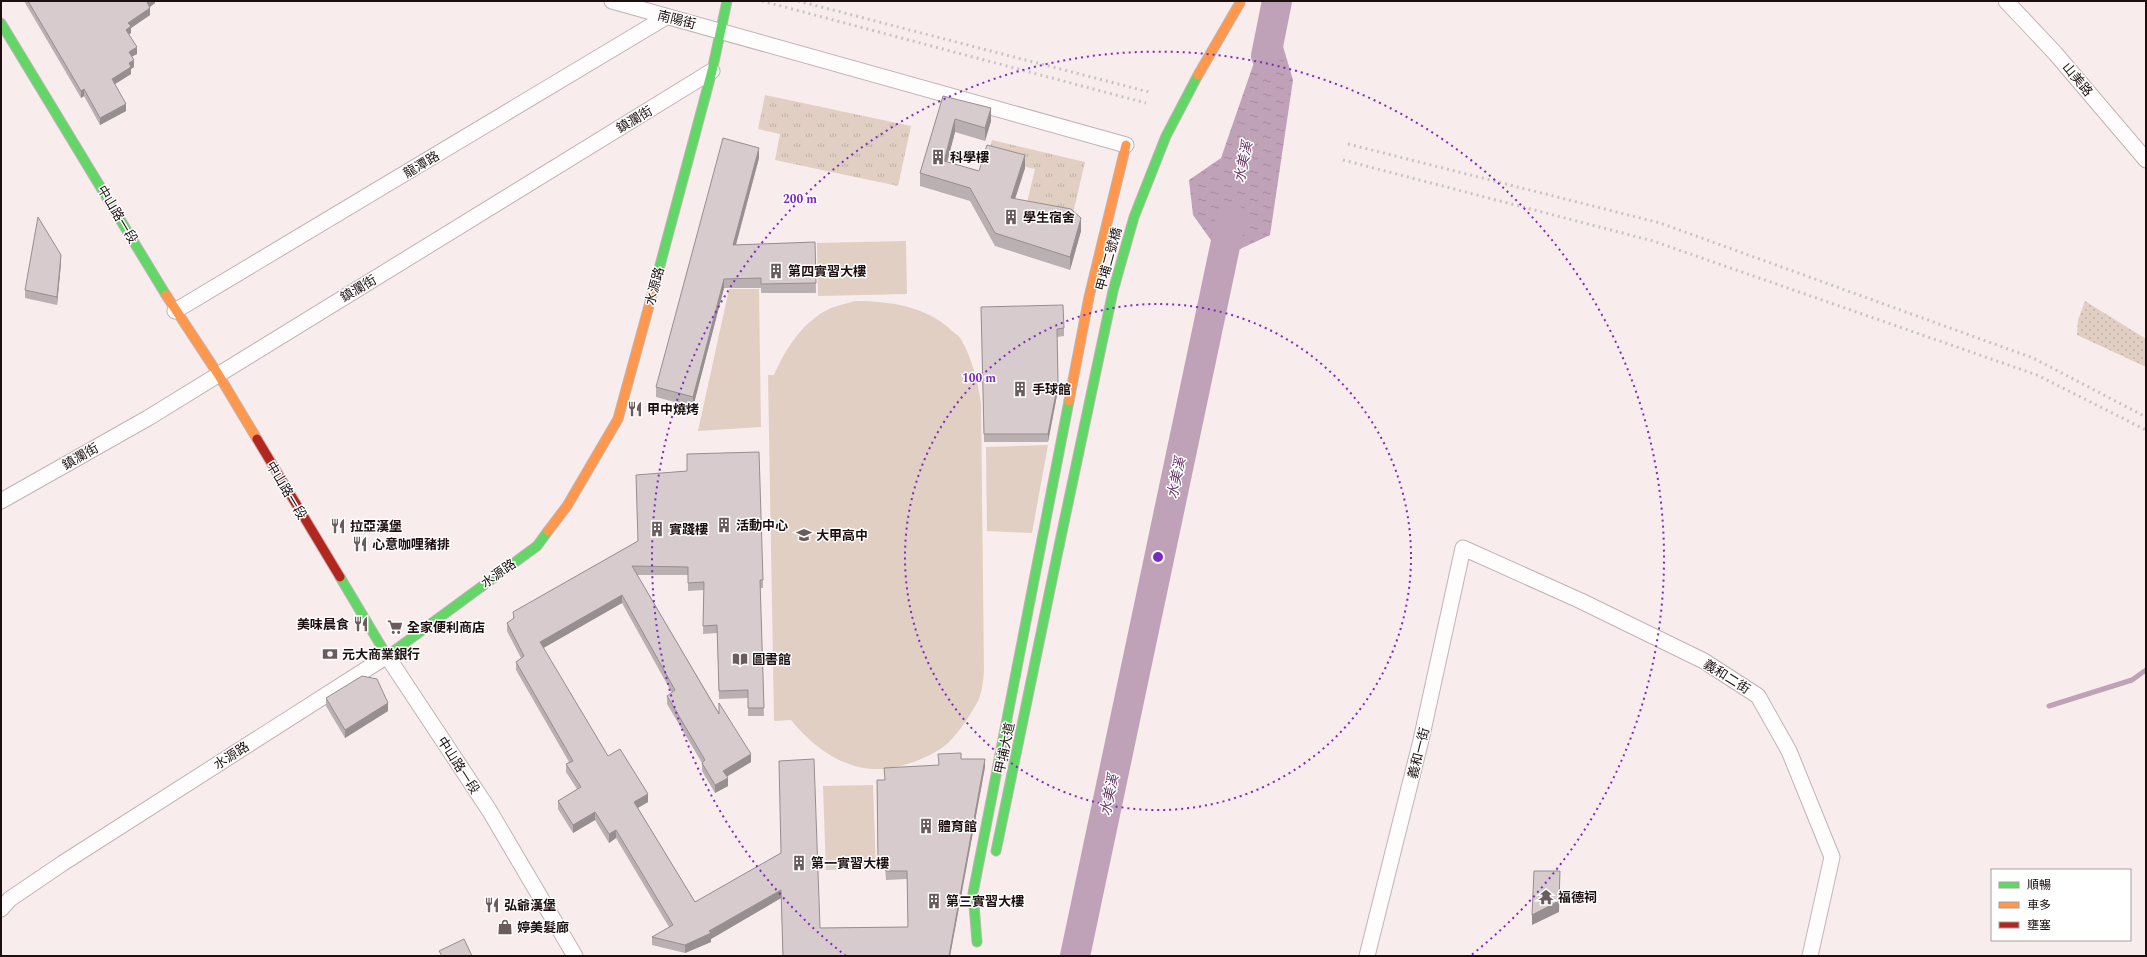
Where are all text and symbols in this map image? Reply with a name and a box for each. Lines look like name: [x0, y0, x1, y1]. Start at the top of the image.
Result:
street label: 南陽街: [655, 6, 698, 34]
street label: 山美路: [2057, 58, 2097, 101]
street label: 鎮瀾街: [613, 101, 656, 138]
water label: 水美溪: [1229, 137, 1259, 185]
street label: 龍潭路: [400, 146, 443, 183]
building icon: 科學樓: [929, 148, 947, 166]
place label: 科學樓: [950, 148, 989, 168]
street label: 中山路一段: [92, 182, 142, 248]
text: 200 m: [783, 190, 817, 209]
building icon: 學生宿舍: [1002, 208, 1020, 226]
place label: 學生宿舍: [1023, 208, 1075, 228]
street label: 甲埔二號橋: [1091, 225, 1127, 293]
building icon: 第四實習大樓: [767, 262, 785, 280]
place label: 第四實習大樓: [788, 262, 866, 282]
street label: 水源路: [640, 265, 670, 308]
street label: 鎮瀾街: [337, 270, 380, 307]
text: 100 m: [962, 369, 996, 388]
building icon: 手球館: [1011, 380, 1029, 398]
place label: 手球館: [1032, 380, 1071, 400]
restaurant icon: 甲中燒烤: [626, 400, 644, 418]
place label: 甲中燒烤: [647, 400, 699, 420]
street label: 鎮瀾街: [59, 438, 102, 475]
water label: 水美溪: [1162, 453, 1192, 501]
street label: 中山路一段: [261, 458, 311, 524]
building icon: 活動中心: [715, 516, 733, 534]
place label: 活動中心: [736, 516, 788, 536]
restaurant icon: 拉亞漢堡: [329, 517, 347, 535]
place label: 拉亞漢堡: [350, 517, 402, 537]
building icon: 實踐樓: [648, 520, 666, 538]
place label: 實踐樓: [669, 520, 708, 540]
school or university icon: 大甲高中: [795, 526, 813, 544]
place label: 大甲高中: [816, 526, 868, 546]
restaurant icon: 心意咖哩豬排: [351, 535, 369, 553]
place label: 心意咖哩豬排: [372, 535, 450, 555]
centre of rings: [1151, 550, 1165, 564]
street label: 水源路: [477, 554, 520, 593]
place label: 美味晨食: [297, 615, 349, 635]
restaurant icon: 美味晨食: [352, 615, 370, 633]
supermarket icon: 全家便利商店: [386, 618, 404, 636]
place label: 全家便利商店: [407, 618, 485, 638]
bank icon: 元大商業銀行: [321, 645, 339, 663]
place label: 元大商業銀行: [342, 645, 420, 665]
library icon: 圖書館: [731, 650, 749, 668]
place label: 圖書館: [752, 650, 791, 670]
street label: 義和二街: [1699, 655, 1754, 699]
street label: 甲埔大道: [990, 721, 1020, 776]
street label: 義和一街: [1403, 726, 1435, 781]
street label: 中山路一段: [432, 733, 484, 798]
street label: 水源路: [210, 737, 253, 775]
water label: 水美溪: [1095, 770, 1125, 818]
building icon: 體育館: [917, 817, 935, 835]
place label: 體育館: [938, 817, 977, 837]
building icon: 第一實習大樓: [790, 854, 808, 872]
place label: 第一實習大樓: [811, 854, 889, 874]
legend: [1991, 869, 2131, 941]
text: 順暢: [2027, 876, 2051, 895]
temple icon: 福德祠: [1537, 888, 1555, 906]
place label: 福德祠: [1558, 888, 1597, 908]
building icon: 第三實習大樓: [925, 892, 943, 910]
place label: 第三實習大樓: [946, 892, 1024, 912]
restaurant icon: 弘爺漢堡: [483, 896, 501, 914]
place label: 弘爺漢堡: [504, 896, 556, 916]
text: 車多: [2027, 896, 2051, 915]
text: 壅塞: [2027, 916, 2051, 935]
shop icon: 婷美髮廊: [496, 918, 514, 936]
place label: 婷美髮廊: [517, 918, 569, 938]

